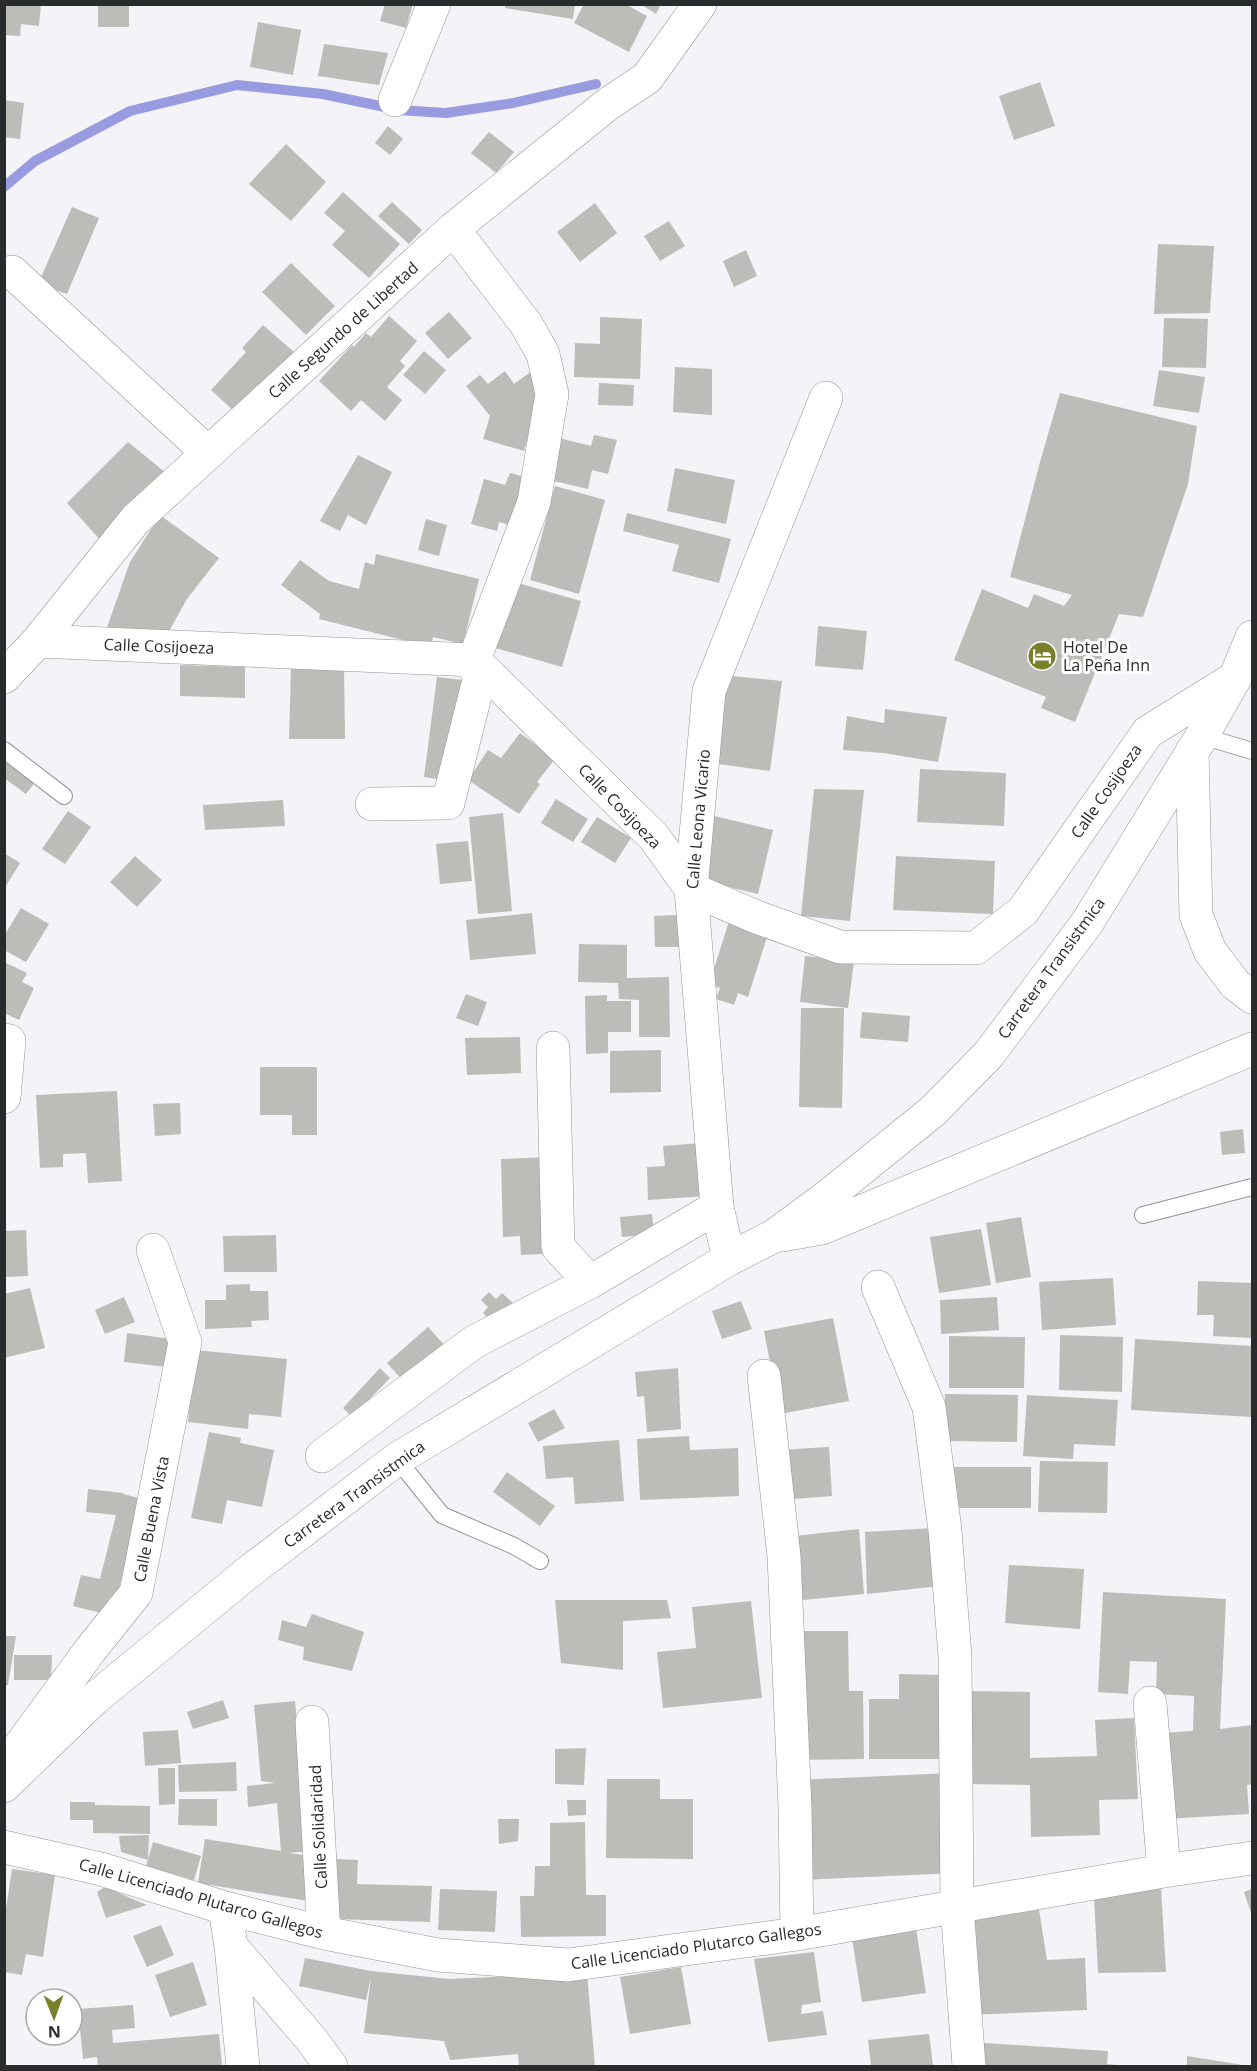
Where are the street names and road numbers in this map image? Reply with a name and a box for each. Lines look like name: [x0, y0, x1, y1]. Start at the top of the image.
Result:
street label: Calle Segundo de Libertad: [263, 257, 423, 403]
street label: Calle Cosijoeza: [103, 633, 215, 659]
street label: Calle Cosijoeza: [1065, 739, 1147, 843]
street label: Calle Leona Vicario: [681, 748, 715, 890]
street label: Calle Cosijoeza: [574, 759, 666, 853]
street label: Carretera Transistmica: [992, 893, 1110, 1043]
street label: Carretera Transistmica: [279, 1435, 429, 1553]
street label: Calle Buena Vista: [128, 1454, 174, 1584]
street label: Calle Solidaridad: [304, 1764, 332, 1890]
street label: Calle Licenciado Plutarco Gallegos: [76, 1853, 326, 1943]
street label: Calle Licenciado Plutarco Gallegos: [569, 1918, 823, 1974]

